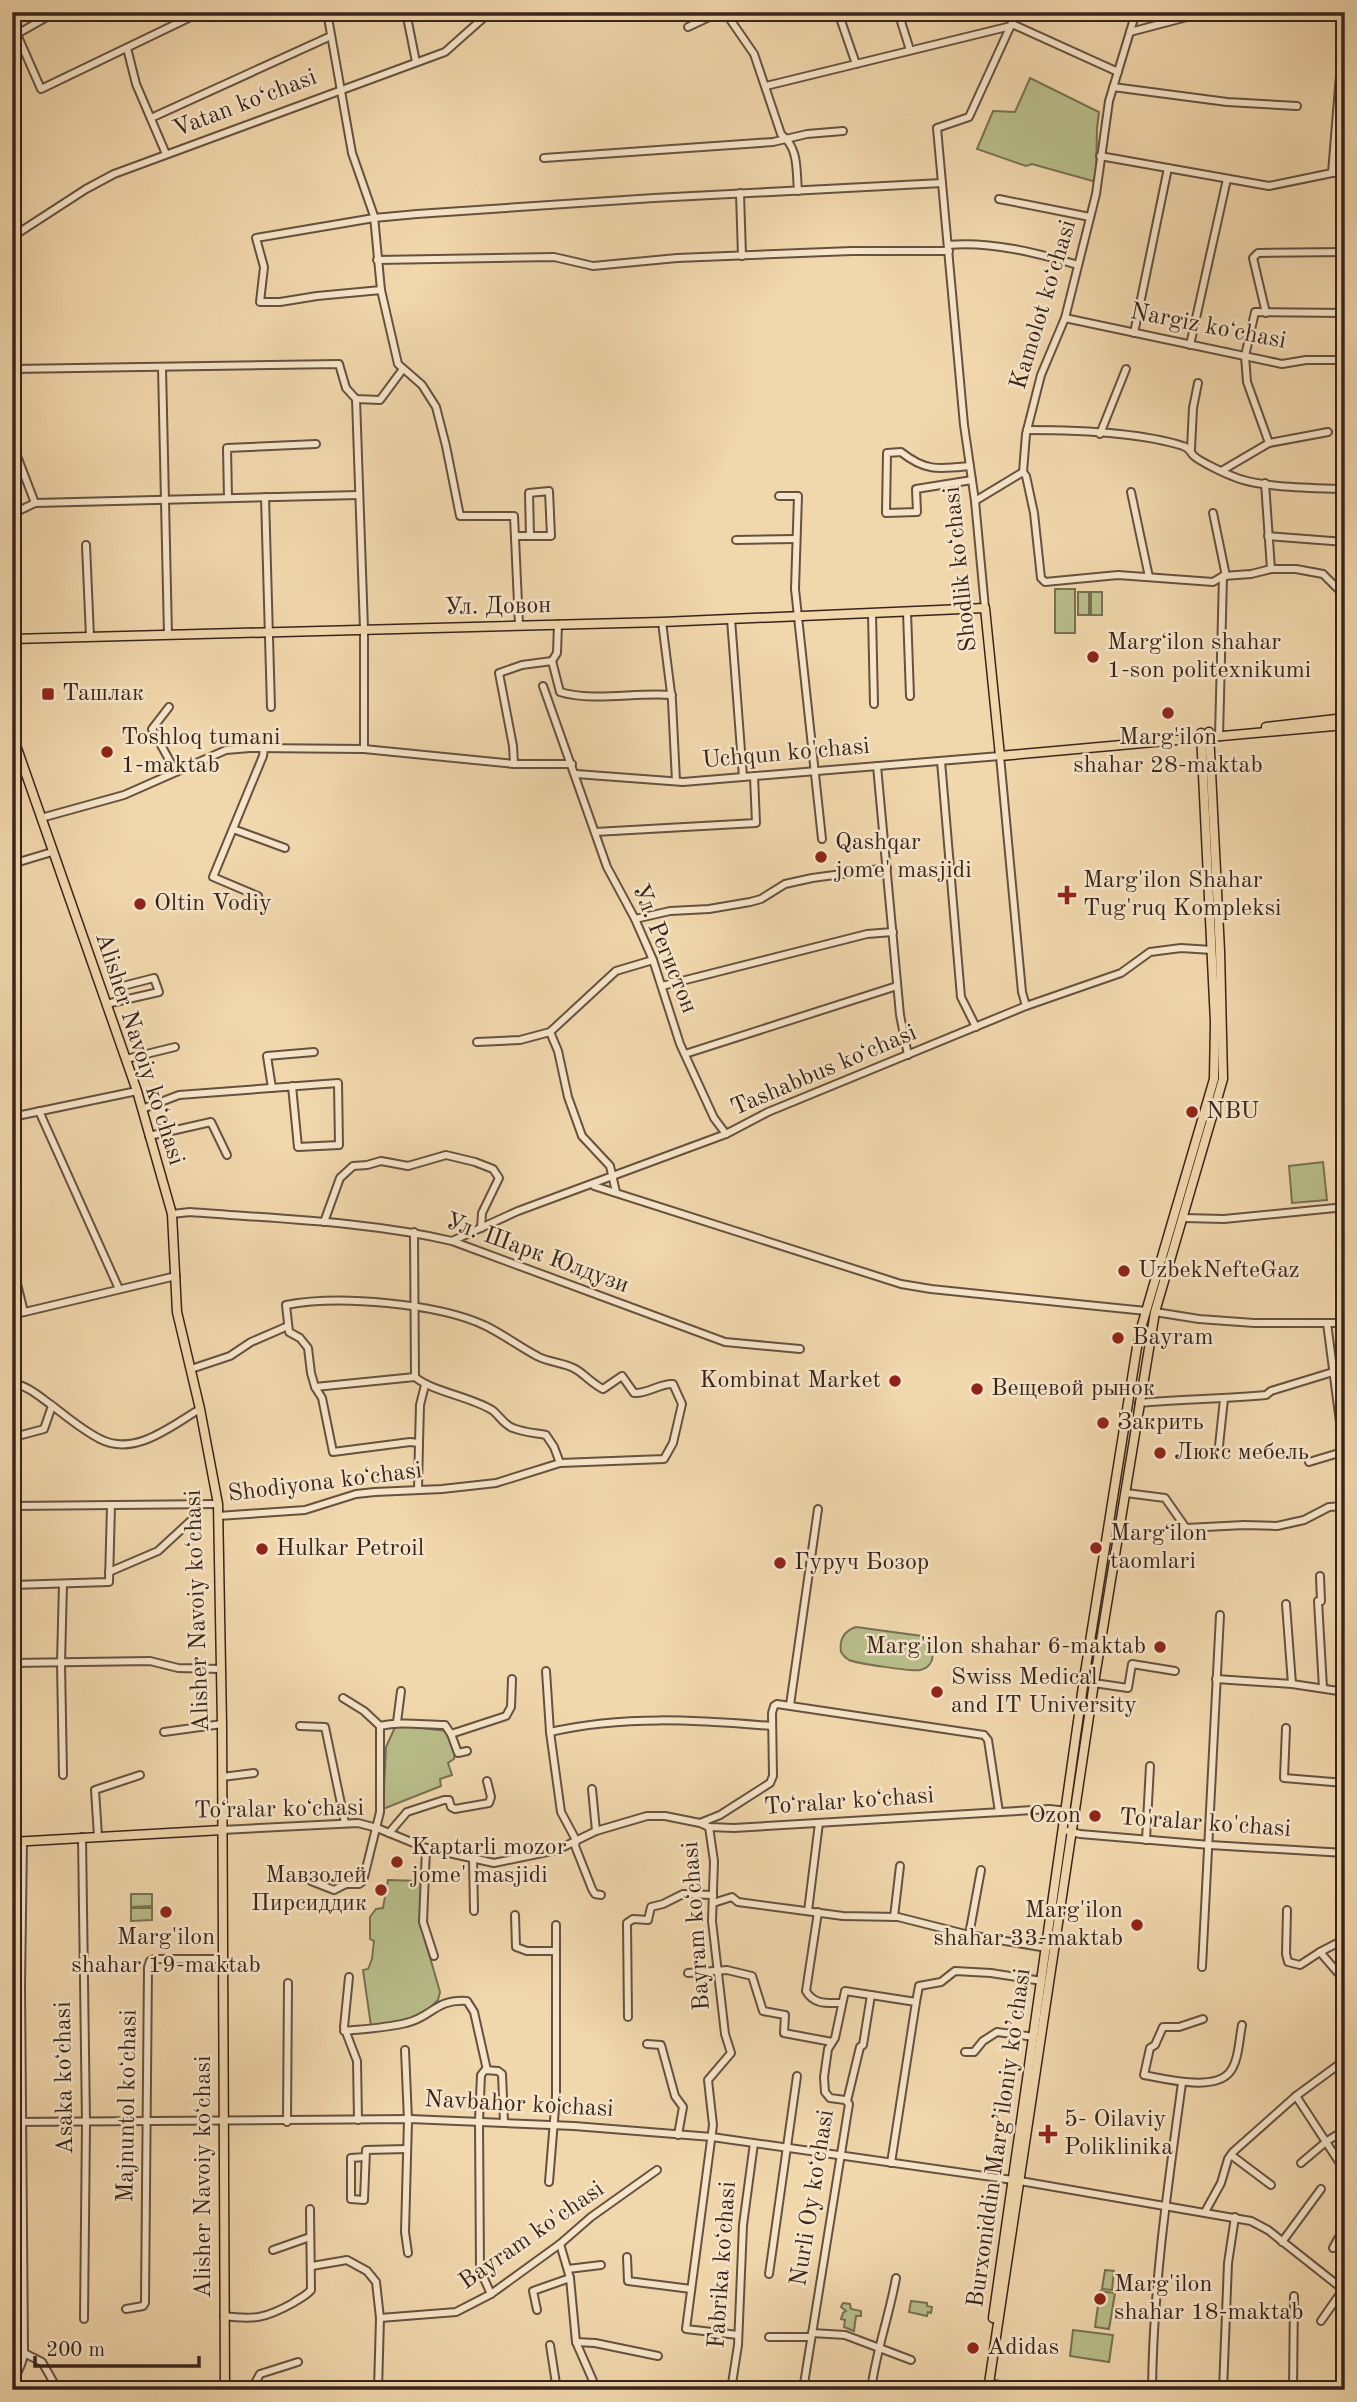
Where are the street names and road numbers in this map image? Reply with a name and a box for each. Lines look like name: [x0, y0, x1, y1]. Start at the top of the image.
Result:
street label: Vatan ko‘chasi: [170, 66, 320, 142]
street label: Kamolot koʻchasi: [1007, 217, 1081, 393]
street label: Nargiz koʻchasi: [1128, 300, 1288, 354]
street label: Shodlik koʻchasi: [940, 485, 982, 653]
street label: Ул. Довон: [444, 594, 552, 620]
street label: Uchqun ko'chasi: [701, 735, 871, 773]
street label: Ул. Регистон: [627, 881, 701, 1017]
street label: Alisher Navoiy koʻchasi: [90, 930, 188, 1168]
street label: Tashabbus koʻchasi: [728, 1021, 920, 1121]
street label: Ул. Шарк Юлдузи: [442, 1210, 632, 1298]
street label: Shodiyona koʻchasi: [227, 1459, 423, 1507]
street label: Alisher Navoiy koʻchasi: [182, 1489, 214, 1733]
street label: Toʻralar koʻchasi: [763, 1784, 935, 1820]
street label: Toʻralar koʻchasi: [194, 1797, 364, 1823]
street label: To'ralar ko'chasi: [1118, 1806, 1292, 1842]
street label: Bayram koʻchasi: [679, 1841, 715, 2011]
street label: Burxoniddin Marg’iloniy ko’chasi: [964, 1967, 1036, 2309]
street label: Asaka koʻchasi: [52, 2001, 78, 2155]
street label: Majnuntol koʻchasi: [114, 2009, 142, 2203]
street label: Alisher Navoiy koʻchasi: [192, 2056, 216, 2298]
street label: Navbahor koʻchasi: [424, 2088, 614, 2122]
street label: Nurli Oy koʻchasi: [787, 2108, 839, 2288]
street label: Bayram ko'chasi: [455, 2177, 609, 2295]
street label: Fabrika koʻchasi: [705, 2181, 741, 2349]

